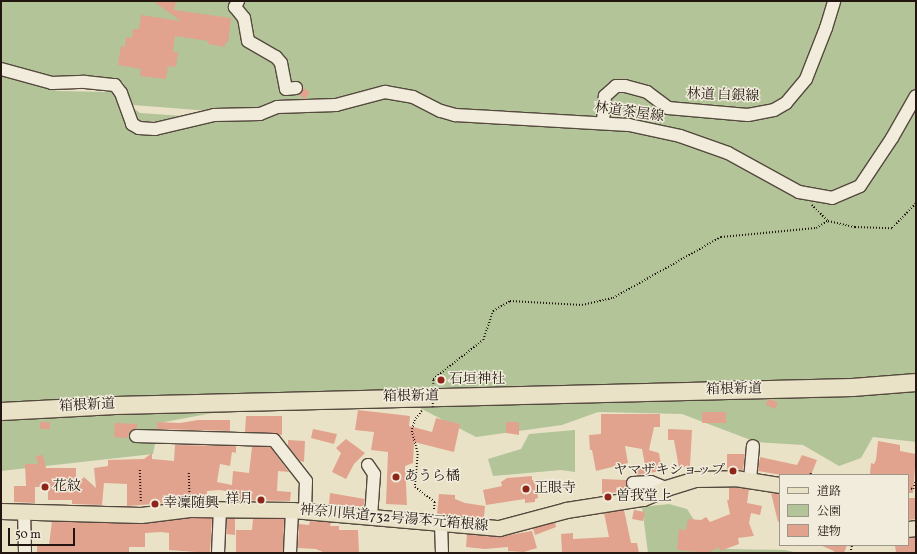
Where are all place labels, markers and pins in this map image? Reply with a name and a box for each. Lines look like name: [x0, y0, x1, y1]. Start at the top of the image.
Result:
place label: 石垣神社: [449, 372, 505, 388]
marker: 石垣神社: [436, 375, 446, 385]
place label: ヤマザキショップ: [613, 463, 725, 479]
marker: ヤマザキショップ: [728, 466, 738, 476]
place label: あうら橘: [404, 469, 460, 485]
marker: あうら橘: [391, 472, 401, 482]
place label: 花紋: [53, 479, 81, 495]
place label: 正眼寺: [534, 481, 576, 497]
marker: 花紋: [40, 482, 50, 492]
marker: 正眼寺: [521, 484, 531, 494]
place label: 曽我堂上: [616, 489, 672, 505]
place label: 祥月: [225, 492, 253, 508]
marker: 曽我堂上: [603, 492, 613, 502]
marker: 祥月: [256, 495, 266, 505]
place label: 幸凜随興: [163, 496, 219, 512]
marker: 幸凜随興: [150, 499, 160, 509]

